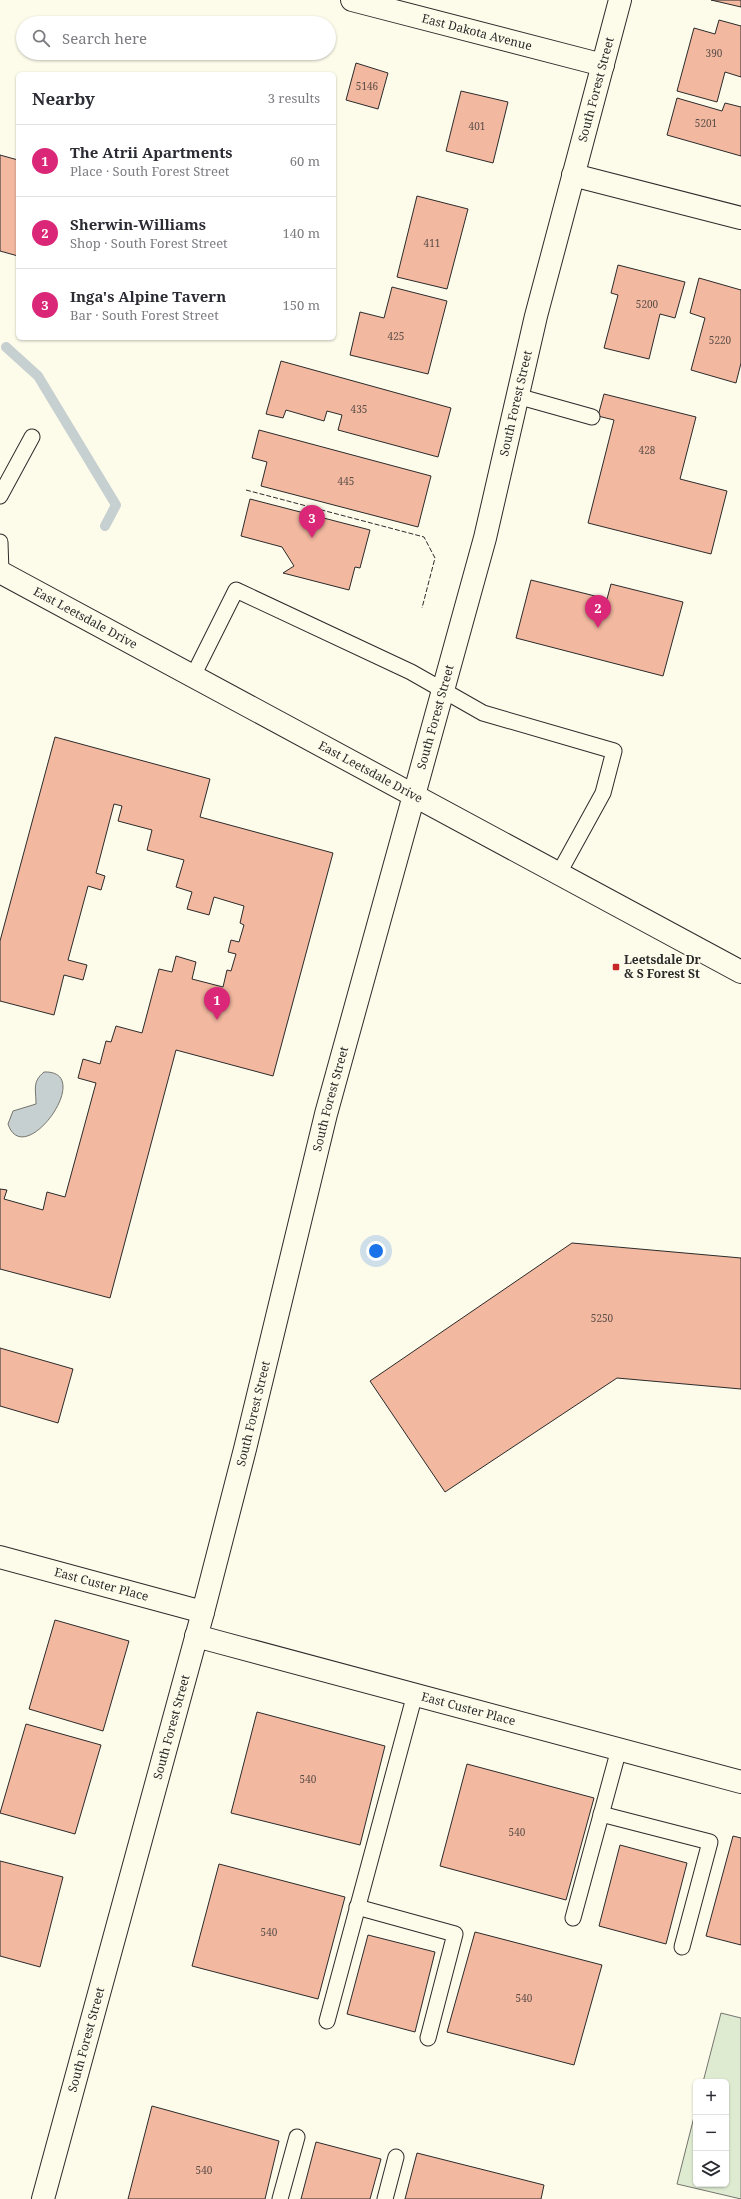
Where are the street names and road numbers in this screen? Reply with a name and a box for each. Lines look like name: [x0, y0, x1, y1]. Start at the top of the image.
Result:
street label: East Dakota Avenue: [420, 9, 534, 54]
street label: South Forest Street: [574, 35, 618, 144]
street label: South Forest Street: [495, 349, 536, 458]
street label: East Leetsdale Drive: [30, 583, 141, 653]
street label: South Forest Street: [412, 663, 458, 771]
street label: East Leetsdale Drive: [316, 737, 426, 807]
street label: South Forest Street: [308, 1045, 352, 1153]
street label: South Forest Street: [232, 1359, 274, 1468]
street label: East Custer Place: [52, 1563, 150, 1605]
street label: South Forest Street: [149, 1673, 194, 1781]
street label: East Custer Place: [419, 1688, 518, 1729]
street label: South Forest Street: [64, 1985, 108, 2094]

